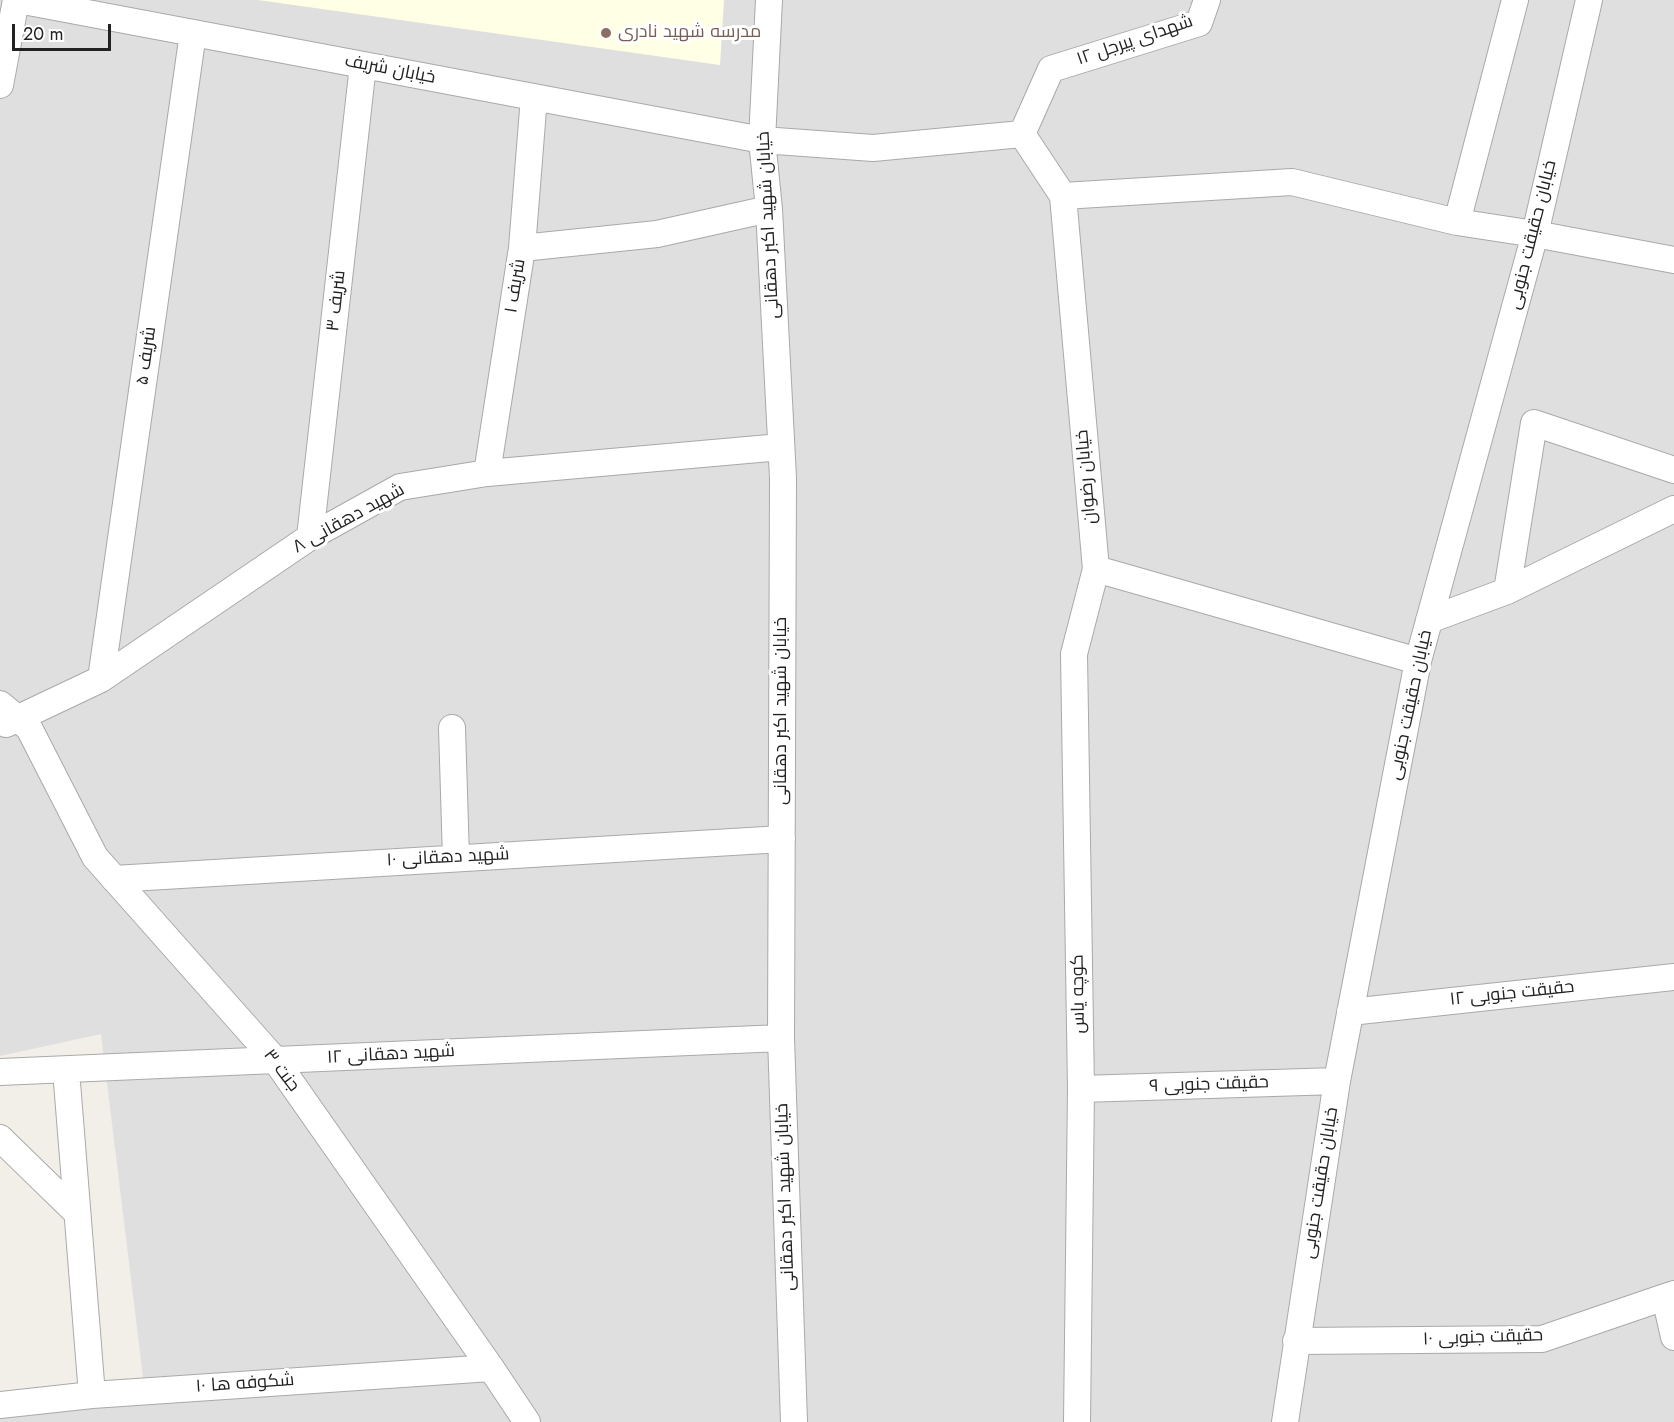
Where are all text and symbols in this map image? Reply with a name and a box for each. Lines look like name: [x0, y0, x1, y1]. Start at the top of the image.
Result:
street label: شهدای پیرجل ۱۲: [1074, 11, 1196, 71]
scale bar: [15, 12, 114, 50]
text: 20 m: [23, 21, 63, 47]
place label: مدرسه شهید نادری: [618, 22, 761, 44]
marker: مدرسه شهید نادری: [599, 26, 613, 40]
street label: خیابان شریف: [343, 51, 437, 89]
street label: خیابان شهید اکبر دهقانی: [753, 131, 785, 319]
street label: خیابان حقیقت جنوبی: [1504, 158, 1562, 312]
street label: شریف ۱: [501, 257, 531, 315]
street label: شریف ۳: [323, 269, 351, 333]
street label: شریف ۵: [132, 325, 162, 387]
street label: خیابان رضوان: [1072, 429, 1102, 525]
street label: شهید دهقانی ۸: [289, 479, 409, 559]
street label: خیابان شهید اکبر دهقانی: [771, 617, 793, 805]
street label: خیابان حقیقت جنوبی: [1385, 628, 1437, 782]
street label: شهید دهقانی ۱۰: [386, 844, 510, 872]
street label: کوچه یاس: [1068, 954, 1090, 1034]
street label: حقیقت جنوبی ۱۲: [1449, 977, 1575, 1011]
street label: شهید دهقانی ۱۲: [326, 1041, 456, 1069]
street label: جنت ۳: [258, 1046, 304, 1096]
street label: حقیقت جنوبی ۹: [1149, 1072, 1269, 1098]
street label: خیابان شهید اکبر دهقانی: [772, 1103, 800, 1291]
street label: خیابان حقیقت جنوبی: [1298, 1106, 1344, 1260]
street label: حقیقت جنوبی ۱۰: [1423, 1325, 1543, 1351]
street label: شکوفه ها ۱۰: [195, 1370, 295, 1398]

